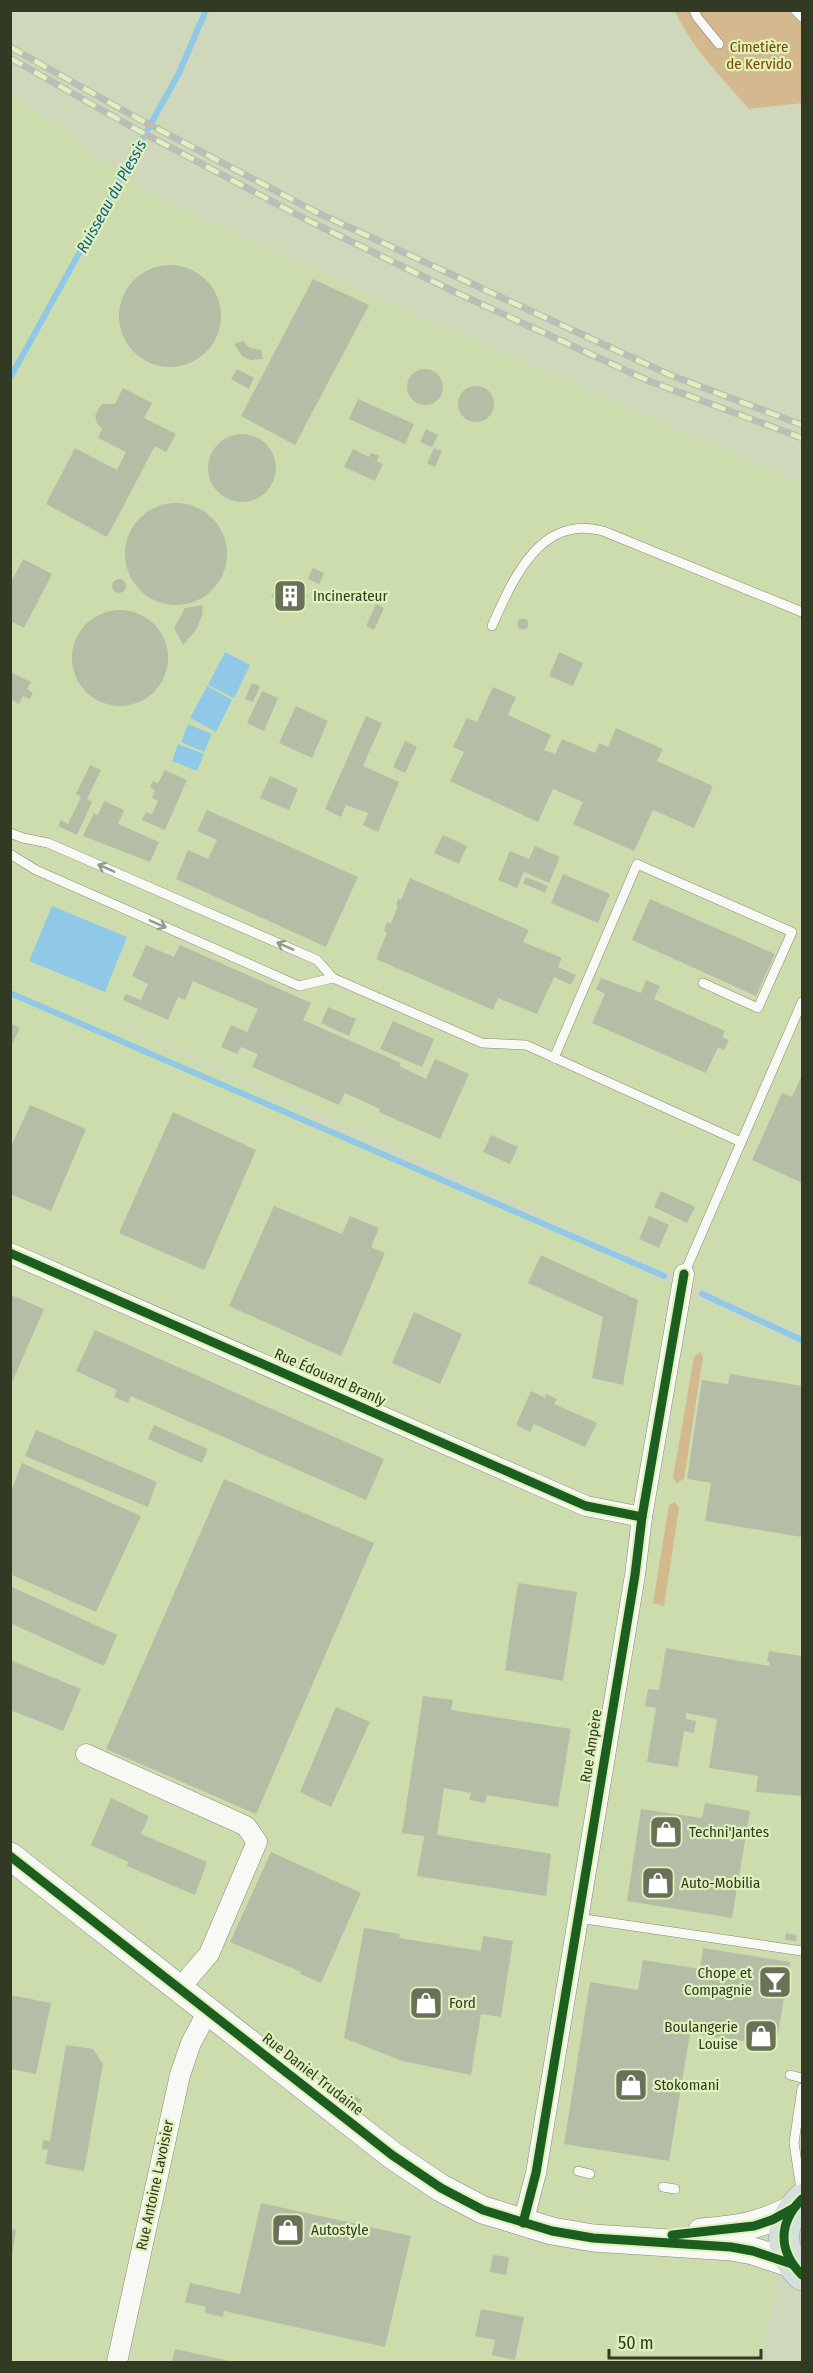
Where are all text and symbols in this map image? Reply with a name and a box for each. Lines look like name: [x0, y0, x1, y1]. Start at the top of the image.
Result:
park label: Cimetière de Kervido: [726, 38, 792, 73]
water label: Ruisseau du Plessis: [72, 136, 151, 256]
building icon: Incinerateur: [272, 578, 308, 614]
place label: Incinerateur: [313, 587, 388, 605]
one-way arrow: [97, 862, 116, 873]
one-way arrow: [148, 918, 166, 930]
one-way arrow: [276, 940, 294, 951]
street label: Rue Édouard Branly: [272, 1344, 389, 1410]
street label: Rue Ampère: [576, 1708, 606, 1784]
shop icon: Techni'Jantes: [648, 1814, 684, 1850]
place label: Techni'Jantes: [689, 1823, 769, 1841]
shop icon: Auto-Mobilia: [640, 1865, 676, 1901]
place label: Auto-Mobilia: [681, 1874, 760, 1892]
place label: Chope et Compagnie: [684, 1964, 752, 1999]
bar icon: Chope et Compagnie: [757, 1964, 793, 2000]
shop icon: Ford: [408, 1985, 444, 2021]
place label: Ford: [449, 1994, 476, 2012]
place label: Boulangerie Louise: [664, 2018, 738, 2053]
shop icon: Boulangerie Louise: [743, 2018, 779, 2054]
street label: Rue Daniel Trudaine: [259, 2029, 367, 2119]
shop icon: Stokomani: [613, 2067, 649, 2103]
place label: Stokomani: [654, 2076, 719, 2094]
street label: Rue Antoine Lavoisier: [132, 2117, 178, 2252]
shop icon: Autostyle: [270, 2212, 306, 2248]
place label: Autostyle: [311, 2221, 369, 2239]
scale bar: [609, 2322, 760, 2360]
text: 50 m: [618, 2332, 654, 2354]

